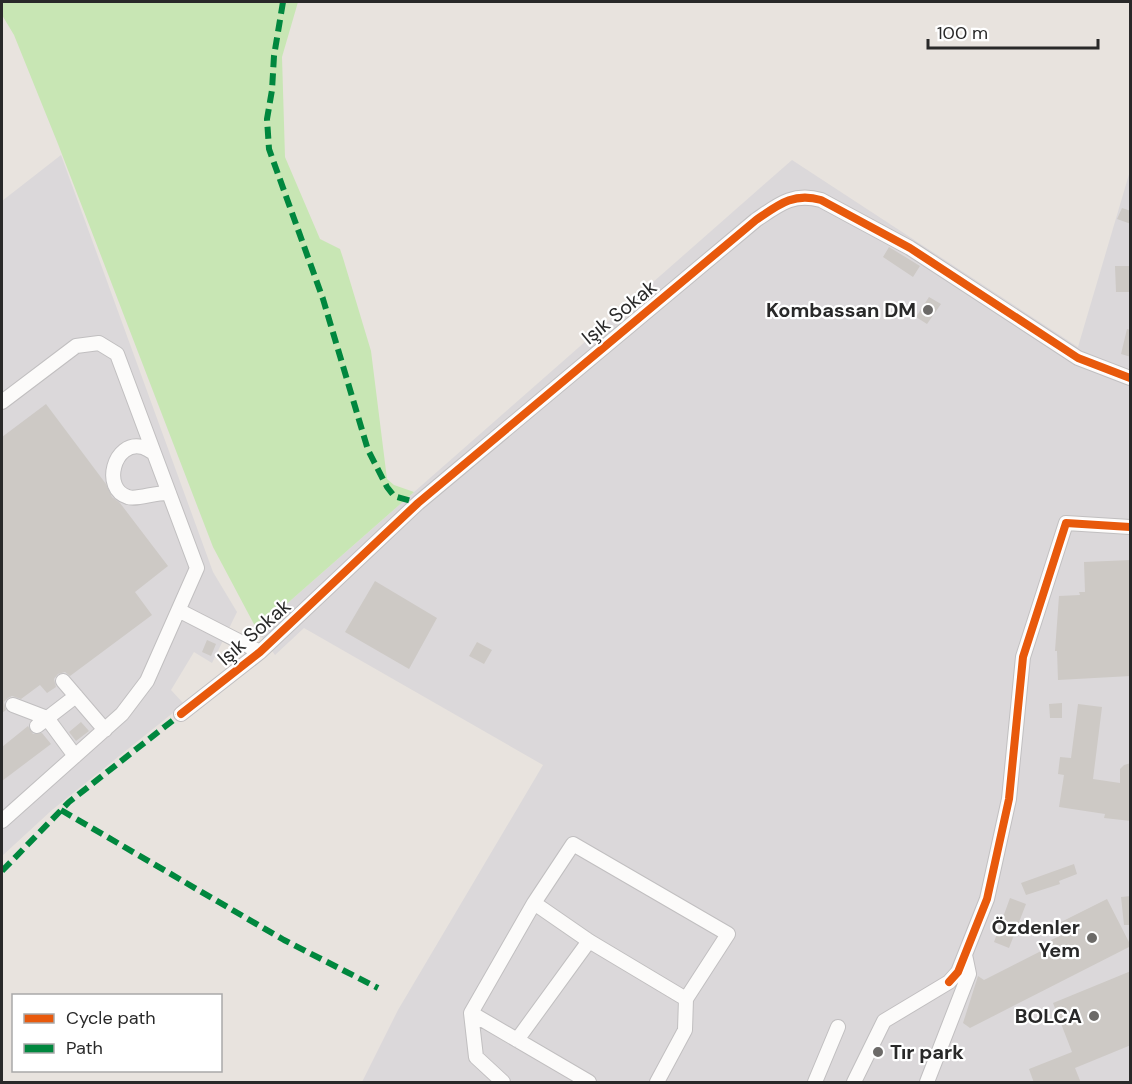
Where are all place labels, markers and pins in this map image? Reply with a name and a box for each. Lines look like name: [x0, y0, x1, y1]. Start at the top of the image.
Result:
place label: Kombassan DM: [766, 297, 916, 323]
marker: Kombassan DM: [921, 303, 935, 317]
place label: Özdenler Yem: [991, 914, 1080, 963]
marker: Özdenler Yem: [1085, 931, 1099, 945]
place label: BOLCA: [1015, 1003, 1082, 1029]
marker: BOLCA: [1087, 1009, 1101, 1023]
place label: Tır park: [890, 1039, 964, 1065]
marker: Tır park: [871, 1045, 885, 1059]

